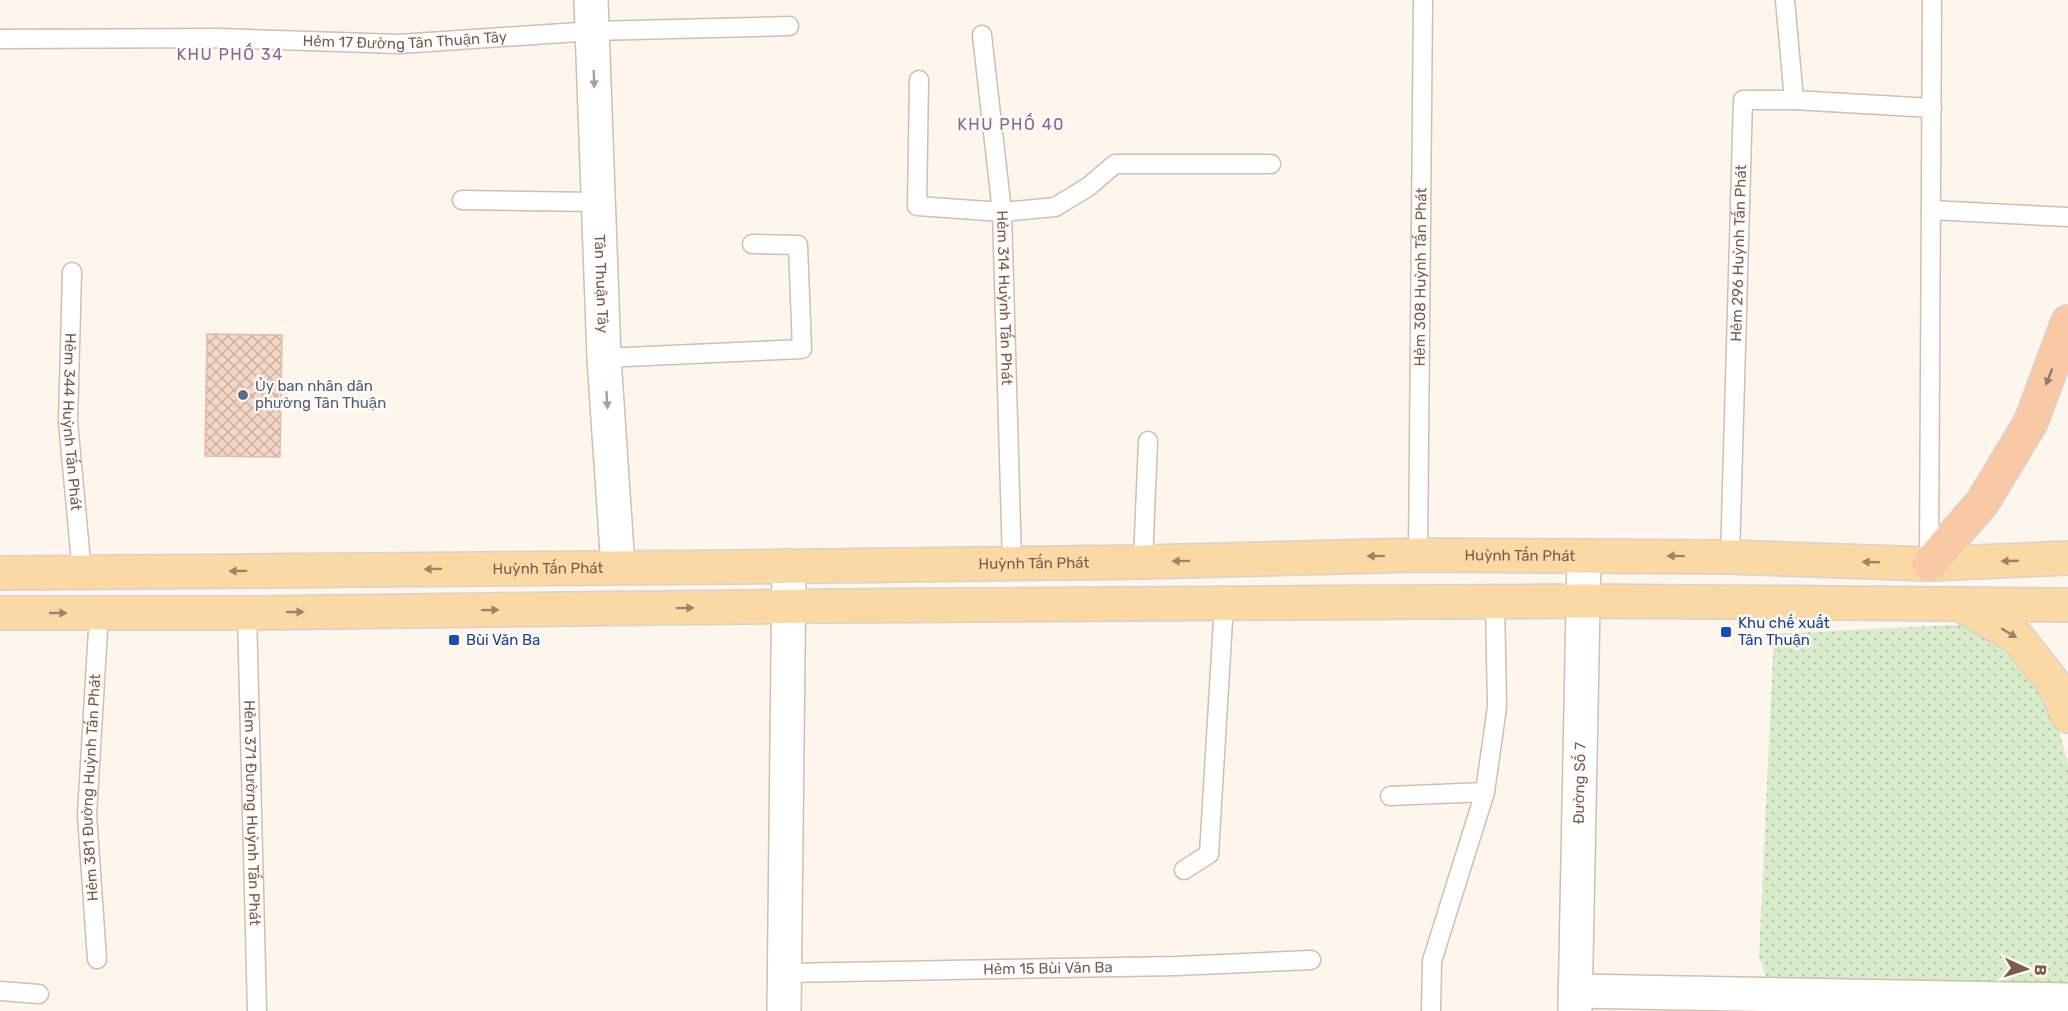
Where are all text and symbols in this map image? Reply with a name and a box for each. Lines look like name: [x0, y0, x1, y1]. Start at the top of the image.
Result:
street label: Hẻm 17 Đường Tân Thuận Tây: [302, 28, 508, 53]
district label: KHU PHỐ 34: [176, 43, 284, 64]
one-way arrow: [590, 70, 599, 89]
district label: KHU PHỐ 40: [957, 113, 1065, 134]
street label: Hẻm 296 Huỳnh Tấn Phát: [1727, 164, 1750, 342]
street label: Hẻm 308 Huỳnh Tấn Phát: [1411, 187, 1430, 366]
street label: Hẻm 314 Huỳnh Tấn Phát: [993, 210, 1016, 386]
street label: Tân Thuận Tây: [591, 234, 612, 334]
street label: Hẻm 344 Huỳnh Tấn Phát: [59, 333, 85, 512]
one-way arrow: [2043, 368, 2053, 386]
place label: Ủy ban nhân dân phường Tân Thuận: [255, 377, 386, 412]
marker: Ủy ban nhân dân phường Tân Thuận: [236, 388, 250, 402]
one-way arrow: [602, 391, 612, 410]
street label: Huỳnh Tấn Phát: [1464, 546, 1575, 565]
one-way arrow: [1366, 552, 1385, 561]
one-way arrow: [1666, 552, 1685, 561]
street label: Huỳnh Tấn Phát: [978, 554, 1090, 573]
one-way arrow: [1171, 556, 1190, 566]
one-way arrow: [2000, 556, 2019, 565]
one-way arrow: [1861, 557, 1880, 566]
street label: Huỳnh Tấn Phát: [492, 559, 604, 578]
one-way arrow: [424, 564, 443, 574]
one-way arrow: [229, 566, 248, 576]
one-way arrow: [676, 603, 695, 613]
one-way arrow: [481, 605, 500, 615]
one-way arrow: [49, 608, 68, 618]
one-way arrow: [286, 608, 305, 617]
place label: Khu chế xuất Tân Thuận: [1738, 614, 1830, 649]
marker: Khu chế xuất Tân Thuận: [1719, 625, 1733, 639]
one-way arrow: [2001, 628, 2018, 639]
place label: Bùi Văn Ba: [466, 631, 540, 649]
marker: Bùi Văn Ba: [447, 633, 461, 647]
street label: Hẻm 381 Đường Huỳnh Tấn Phát: [78, 673, 104, 902]
street label: Hẻm 371 Đường Huỳnh Tấn Phát: [240, 700, 264, 926]
street label: Đường Số 7: [1570, 742, 1589, 824]
north arrow: [1996, 939, 2056, 999]
street label: Hẻm 15 Bùi Văn Ba: [983, 958, 1113, 978]
text: B: [2031, 964, 2050, 976]

